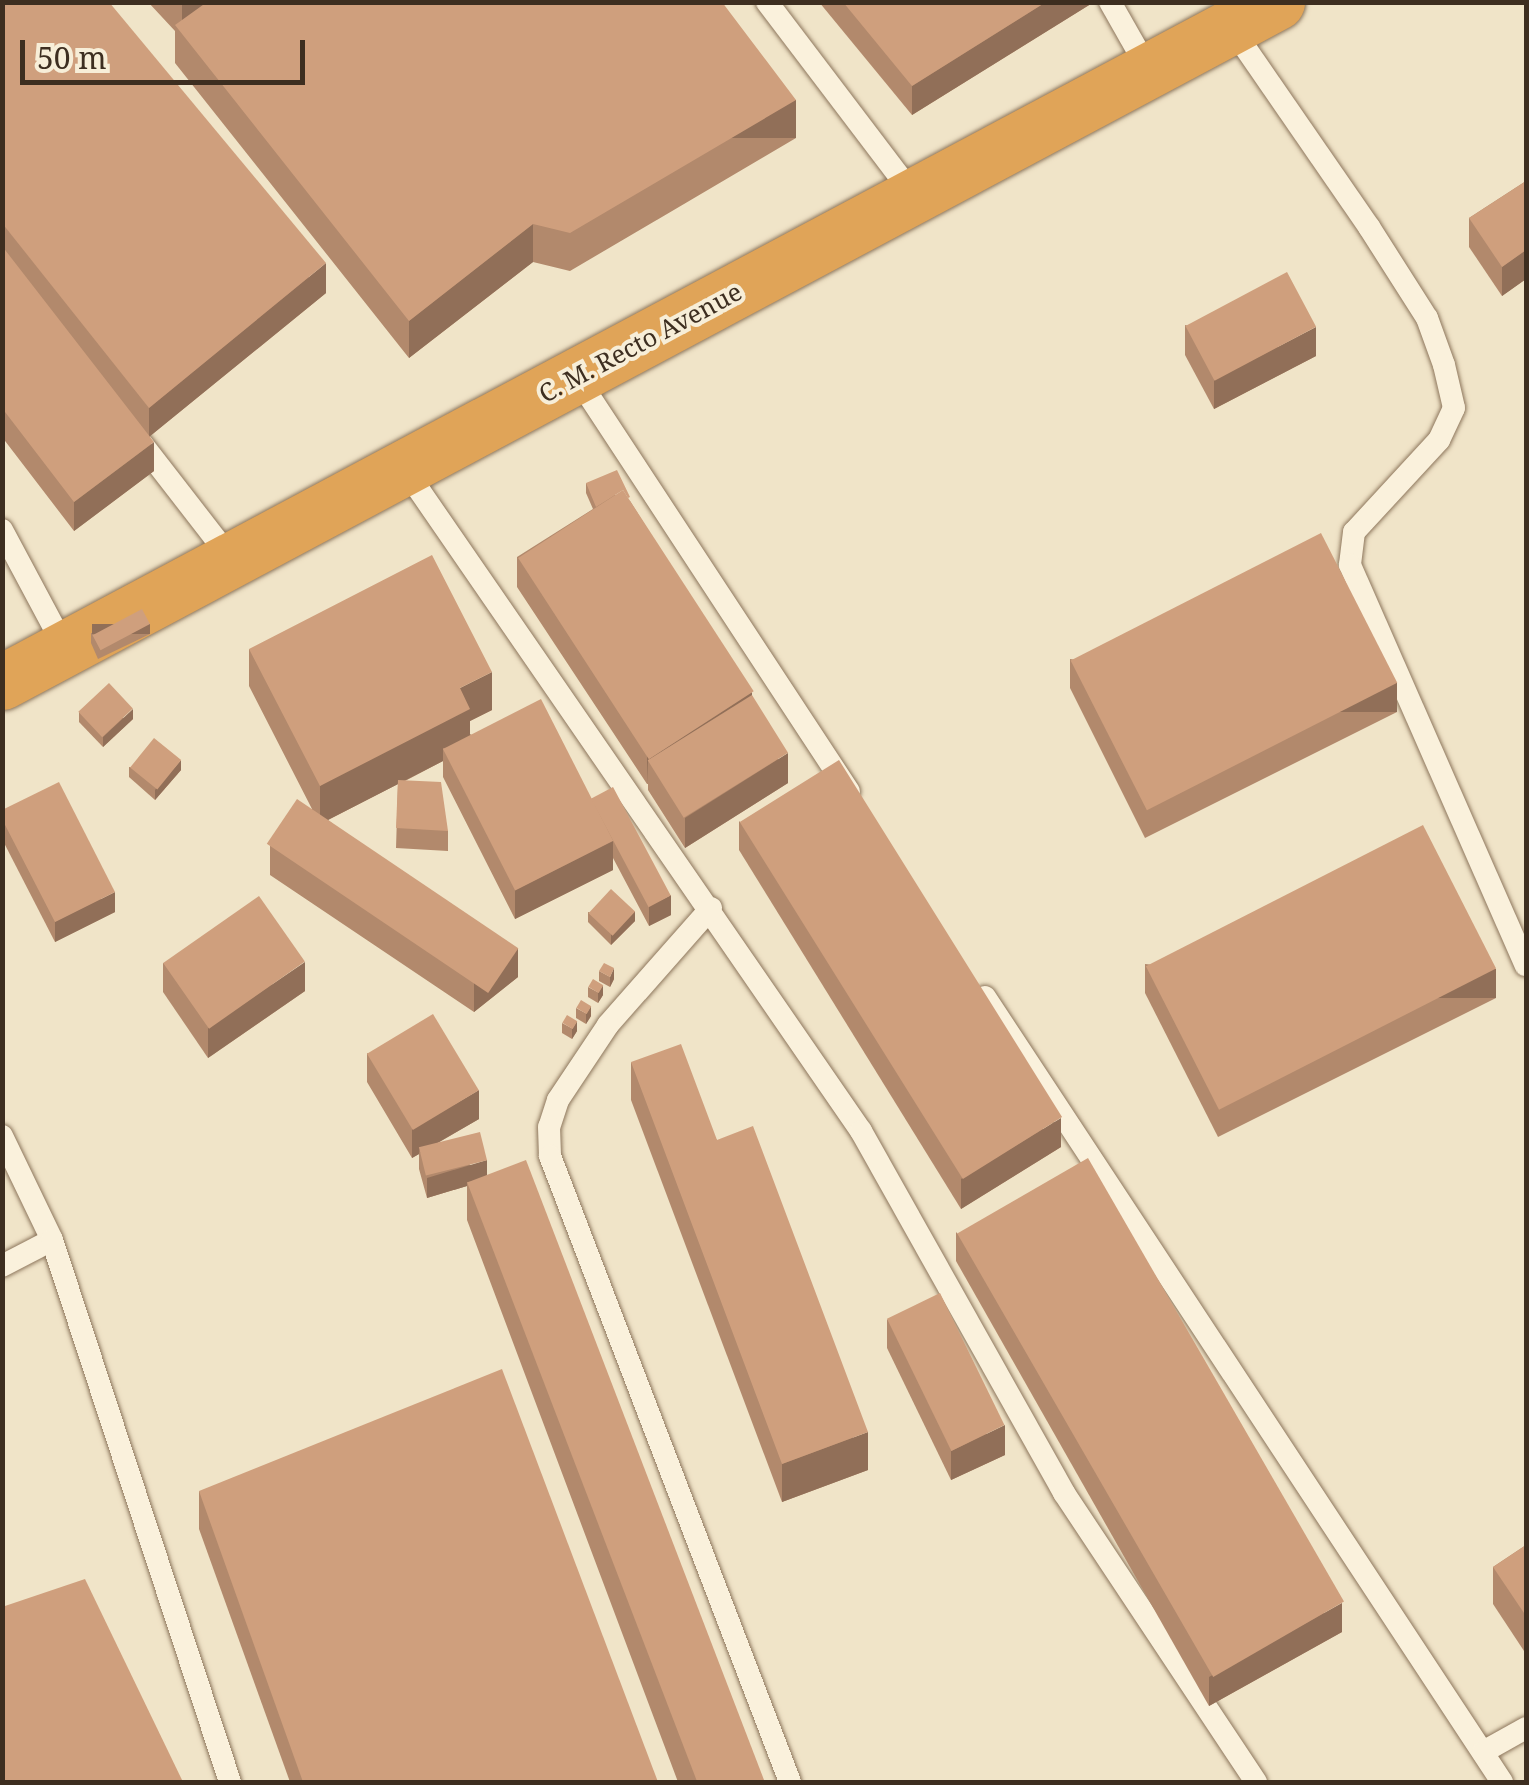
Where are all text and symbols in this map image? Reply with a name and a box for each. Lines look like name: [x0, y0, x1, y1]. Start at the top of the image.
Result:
scale bar: [25, 20, 310, 82]
text: 50 m: [37, 37, 107, 78]
street label: C. M. Recto Avenue: [533, 276, 747, 408]

